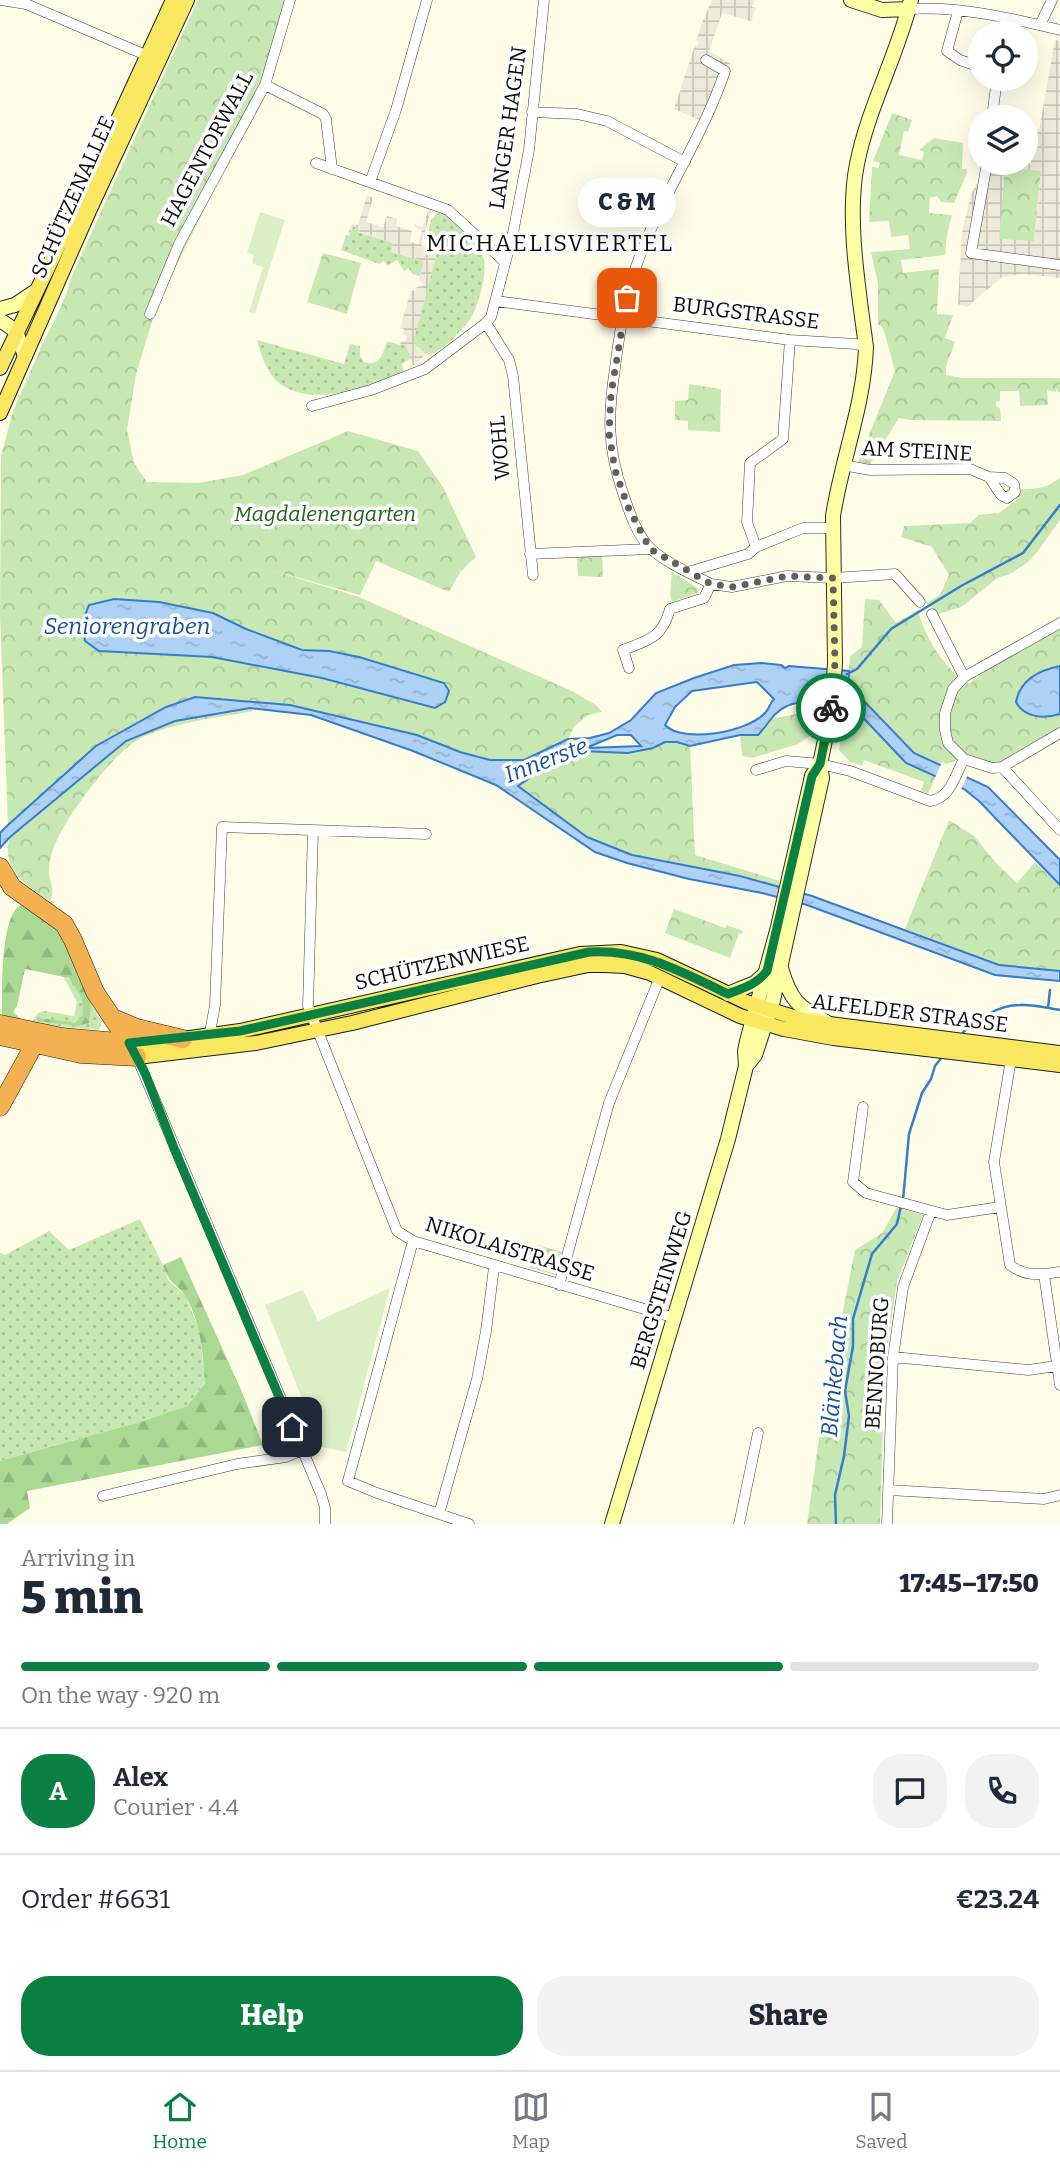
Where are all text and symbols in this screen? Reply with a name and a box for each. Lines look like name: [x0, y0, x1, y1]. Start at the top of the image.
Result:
map controls: [968, 21, 1038, 175]
button: locate: [968, 21, 1038, 91]
street label: LANGER HAGEN: [484, 45, 532, 211]
street label: HAGENTORWALL: [155, 67, 259, 231]
button: layers: [968, 105, 1038, 175]
street label: SCHÜTZENALLEE: [25, 112, 121, 282]
callout: C & M: [578, 179, 676, 228]
text: C & M: [598, 188, 656, 216]
district label: MICHAELISVIERTEL: [426, 229, 674, 257]
pin: [597, 268, 657, 328]
icon: bag: [608, 279, 646, 317]
street label: BURGSTRASSE: [671, 291, 821, 335]
street label: WOHL: [484, 414, 516, 481]
street label: AM STEINE: [861, 435, 973, 467]
park label: Magdalenengarten: [234, 501, 416, 527]
water label: Seniorengraben: [44, 612, 210, 640]
courier: [796, 673, 866, 743]
icon: bike: [812, 689, 850, 727]
water label: Innerste: [500, 731, 592, 789]
street label: SCHÜTZENWIESE: [352, 930, 532, 996]
street label: ALFELDER STRASSE: [810, 988, 1010, 1038]
street label: BERGSTEINWEG: [625, 1208, 697, 1372]
street label: NIKOLAISTRASSE: [422, 1211, 598, 1287]
street label: BENNOBURG: [859, 1296, 895, 1430]
water label: Blänkebach: [815, 1314, 853, 1438]
pin: [262, 1397, 322, 1457]
icon: home: [273, 1408, 311, 1446]
text: Arriving in: [21, 1544, 135, 1572]
text: 17:45–17:50: [899, 1568, 1039, 1599]
text: 5 min: [21, 1570, 143, 1625]
text: On the way · 920 m: [21, 1681, 220, 1709]
button: chat: [873, 1754, 947, 1828]
button: phone: [965, 1754, 1039, 1828]
text: Alex: [113, 1762, 168, 1793]
text: A: [49, 1776, 67, 1807]
text: Courier · 4.4: [113, 1793, 239, 1821]
text: Order #6631: [21, 1884, 170, 1915]
text: €23.24: [956, 1884, 1039, 1915]
button: Help: [21, 1976, 523, 2056]
button: Share: [537, 1976, 1039, 2056]
tab: Home: [153, 2088, 207, 2153]
tab: Map: [512, 2088, 550, 2153]
tab: Saved: [855, 2088, 907, 2153]

